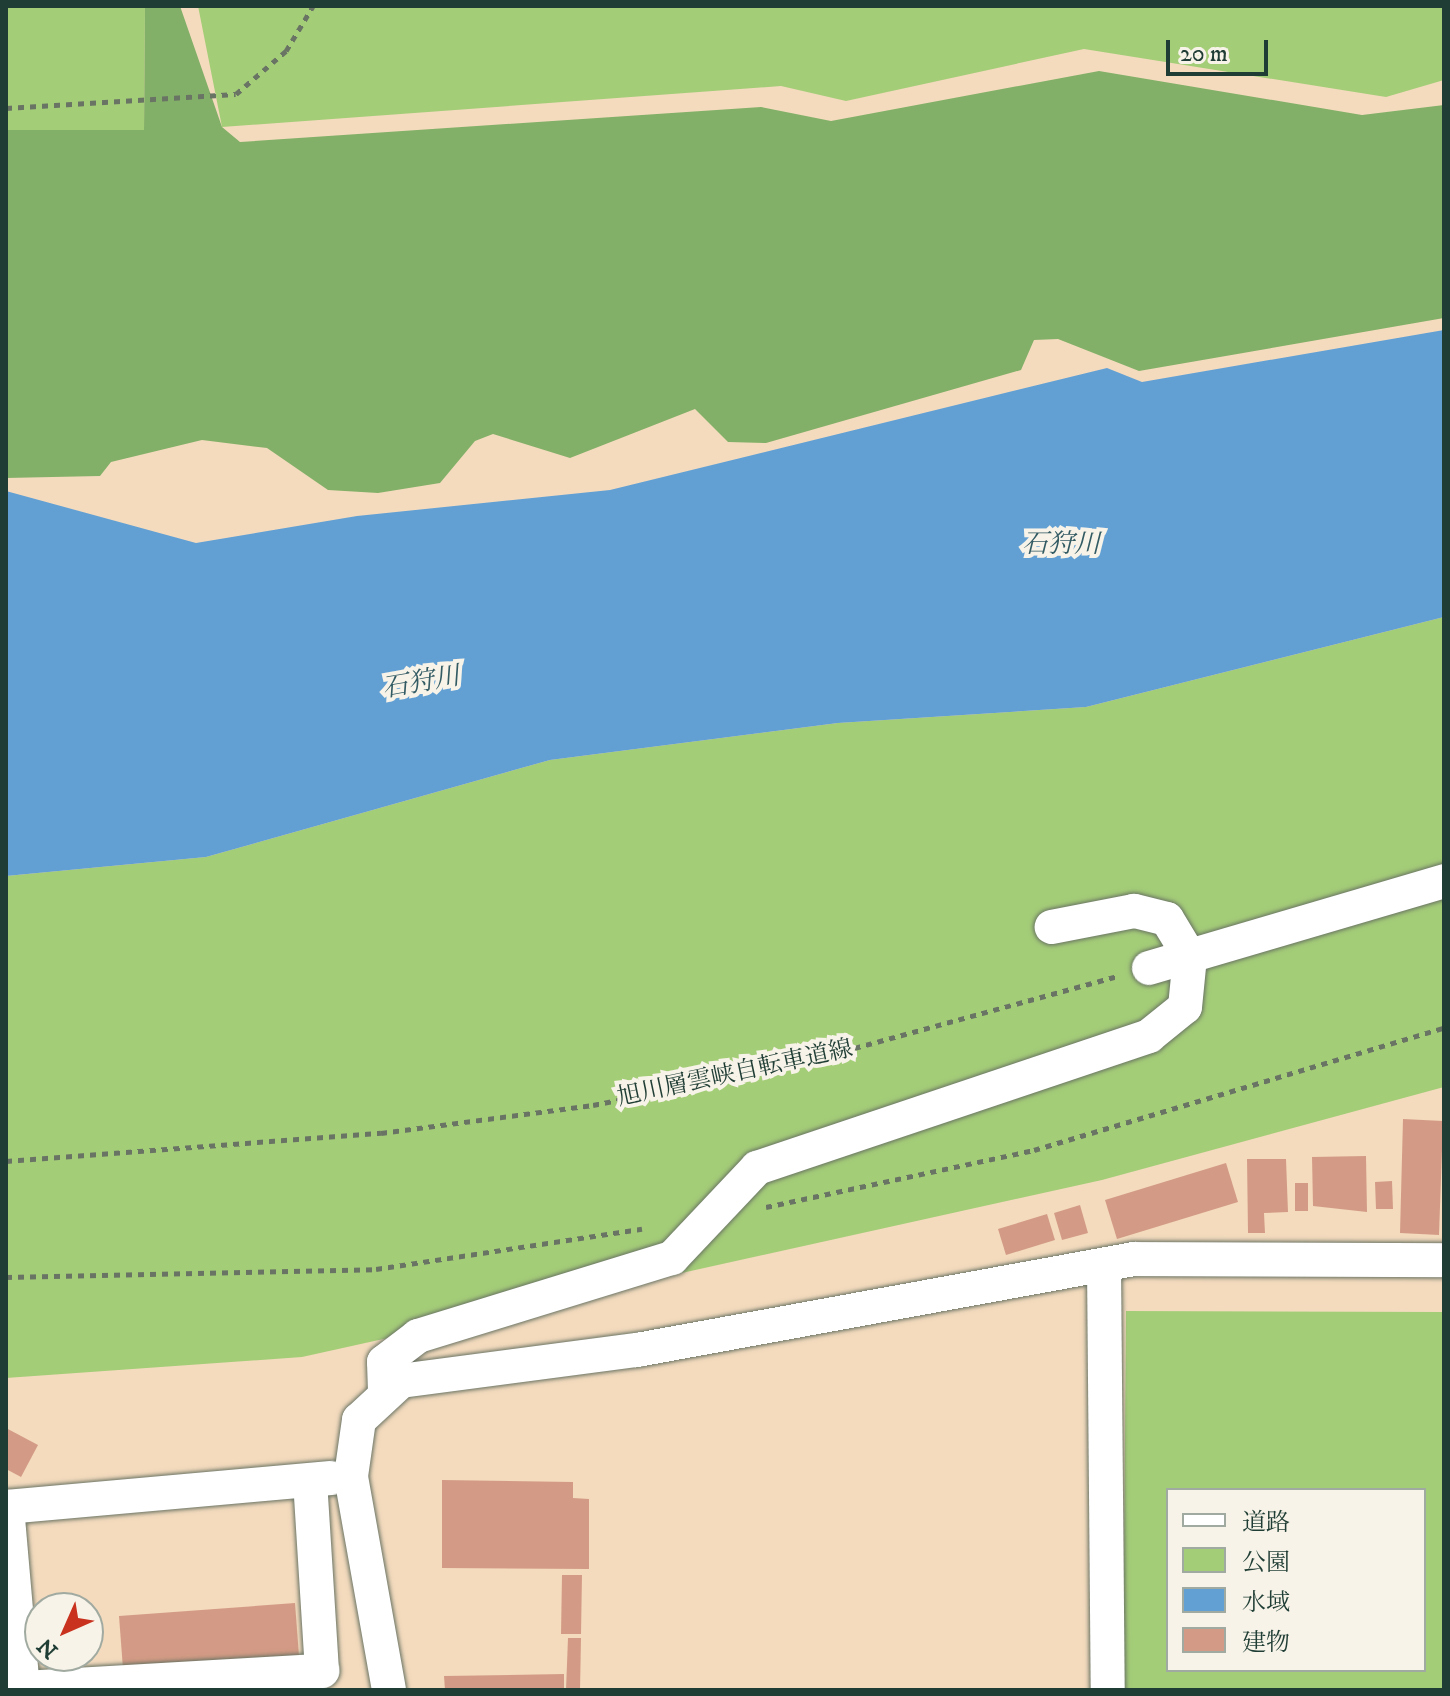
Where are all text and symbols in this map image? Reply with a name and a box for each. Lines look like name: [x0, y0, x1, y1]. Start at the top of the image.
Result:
scale bar: [1170, 24, 1272, 74]
text: 20 m: [1180, 39, 1228, 69]
water label: 石狩川: [1022, 529, 1100, 561]
water label: 石狩川: [380, 661, 462, 705]
street label: 旭川層雲峡自転車道線: [615, 1035, 855, 1113]
legend: [1166, 1488, 1426, 1672]
text: 道路: [1242, 1508, 1290, 1538]
text: 公園: [1242, 1548, 1290, 1578]
text: 水域: [1242, 1588, 1290, 1618]
north arrow: [24, 1592, 104, 1672]
text: 建物: [1242, 1628, 1290, 1658]
text: N: [32, 1632, 64, 1664]

